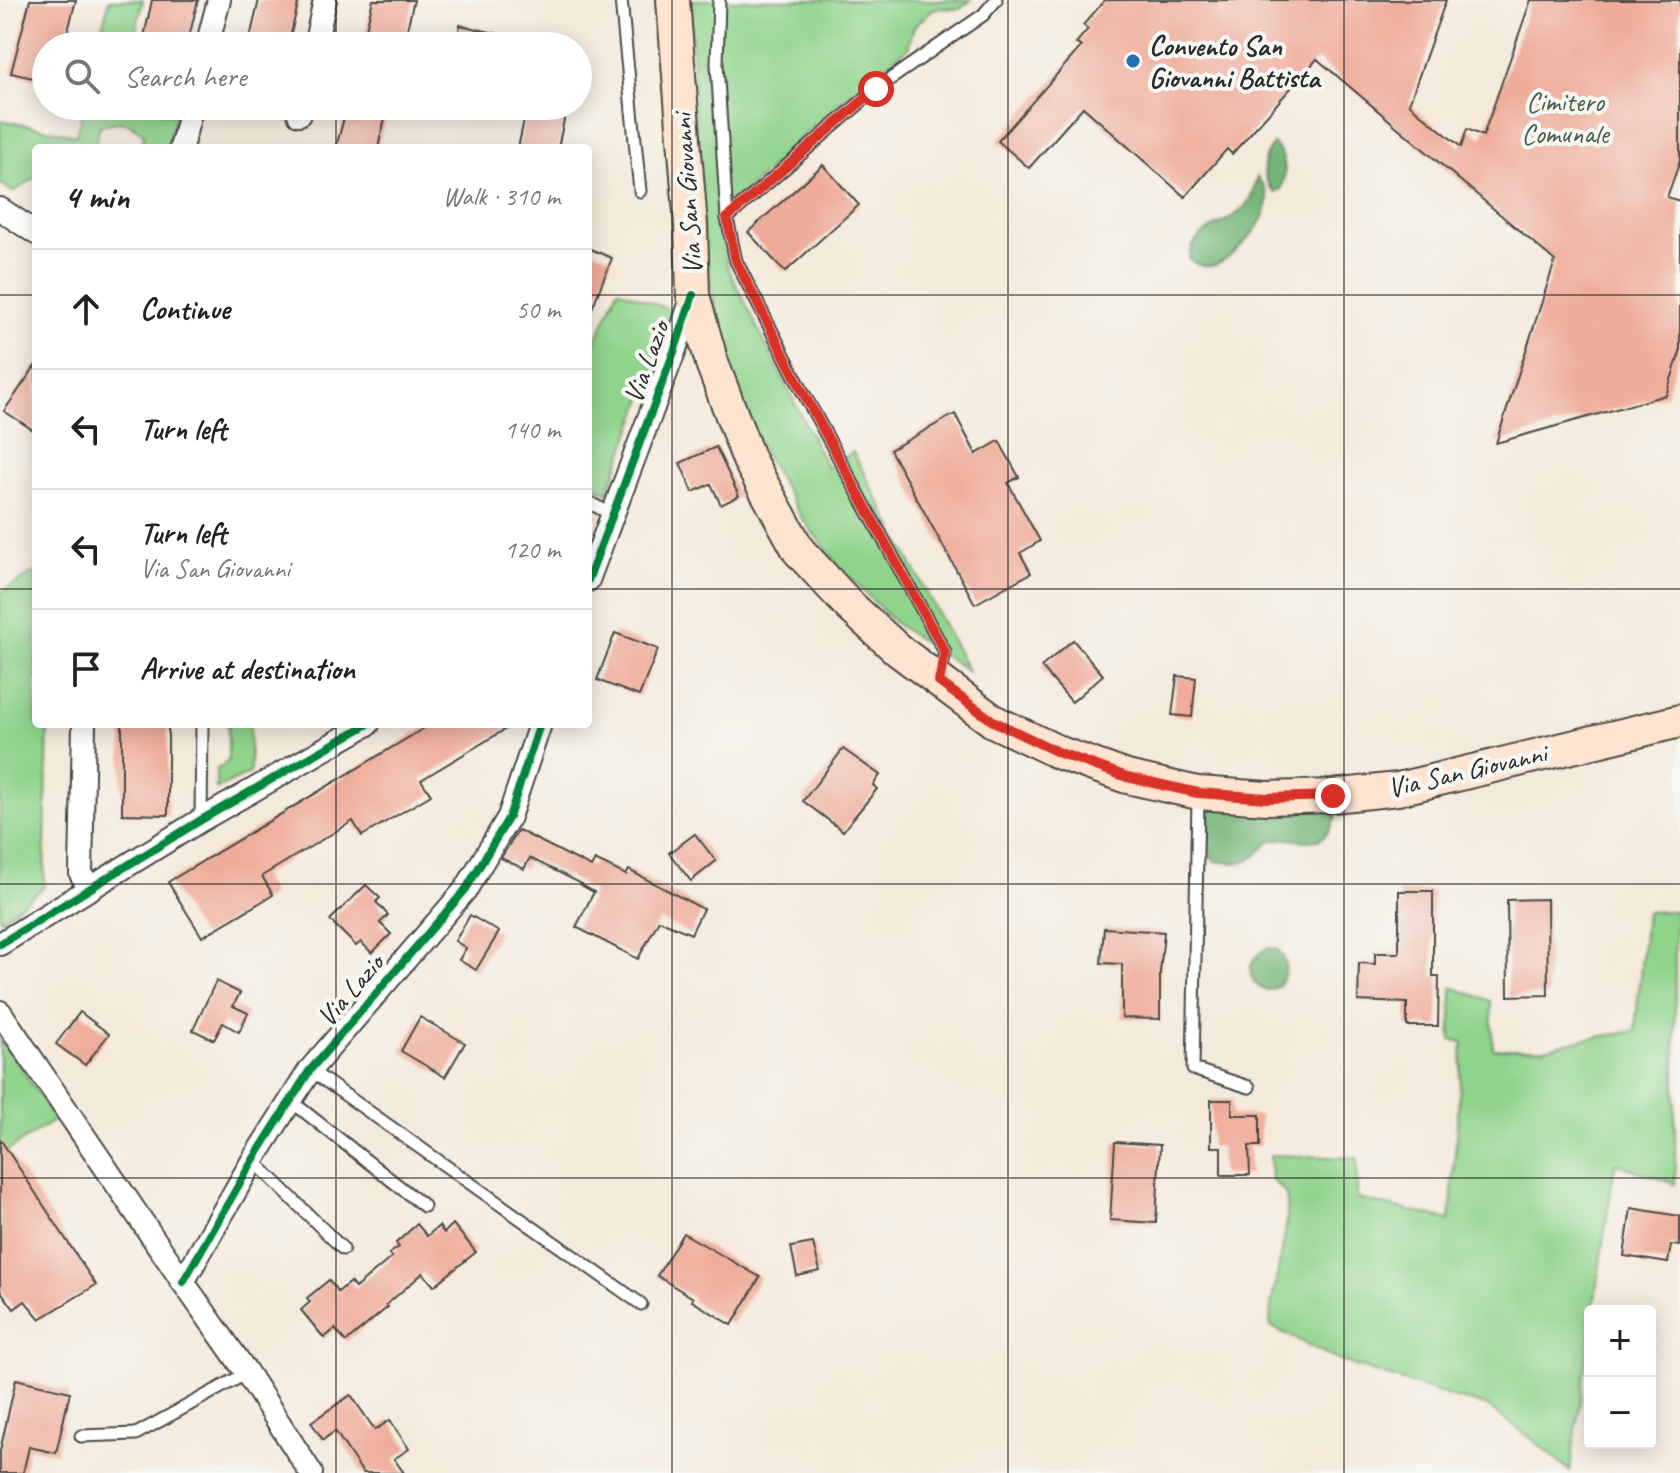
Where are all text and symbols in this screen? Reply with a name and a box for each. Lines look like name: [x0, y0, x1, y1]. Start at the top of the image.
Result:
place label: Convento San Giovanni Battista: [1149, 28, 1322, 95]
search box: [32, 32, 592, 120]
marker: Convento San Giovanni Battista: [1124, 52, 1142, 70]
icon: search: [60, 54, 104, 98]
text: Search here: [124, 57, 246, 95]
route start: [858, 71, 894, 107]
park label: Cimitero Comunale: [1521, 84, 1610, 151]
street label: Via San Giovanni: [664, 108, 710, 276]
text: 4 min: [64, 175, 129, 218]
text: Walk · 310 m: [443, 180, 560, 213]
icon: ahead: [64, 287, 108, 331]
text: Continue: [140, 290, 230, 328]
text: 50 m: [516, 293, 560, 326]
street label: Via Lazio: [615, 313, 678, 408]
icon: left: [64, 407, 108, 451]
text: Turn left: [140, 410, 227, 448]
text: 140 m: [504, 413, 560, 446]
text: Turn left: [140, 514, 227, 552]
icon: left: [64, 527, 108, 571]
text: 120 m: [504, 533, 560, 566]
text: Via San Giovanni: [140, 552, 290, 585]
icon: arrive: [64, 647, 108, 691]
text: Arrive at destination: [140, 650, 355, 688]
street label: Via San Giovanni: [1384, 734, 1553, 805]
route end: [1315, 778, 1351, 814]
street label: Via Lazio: [309, 944, 393, 1033]
map controls: [1584, 1305, 1656, 1449]
button: +: [1584, 1305, 1656, 1377]
button: −: [1584, 1377, 1656, 1449]

